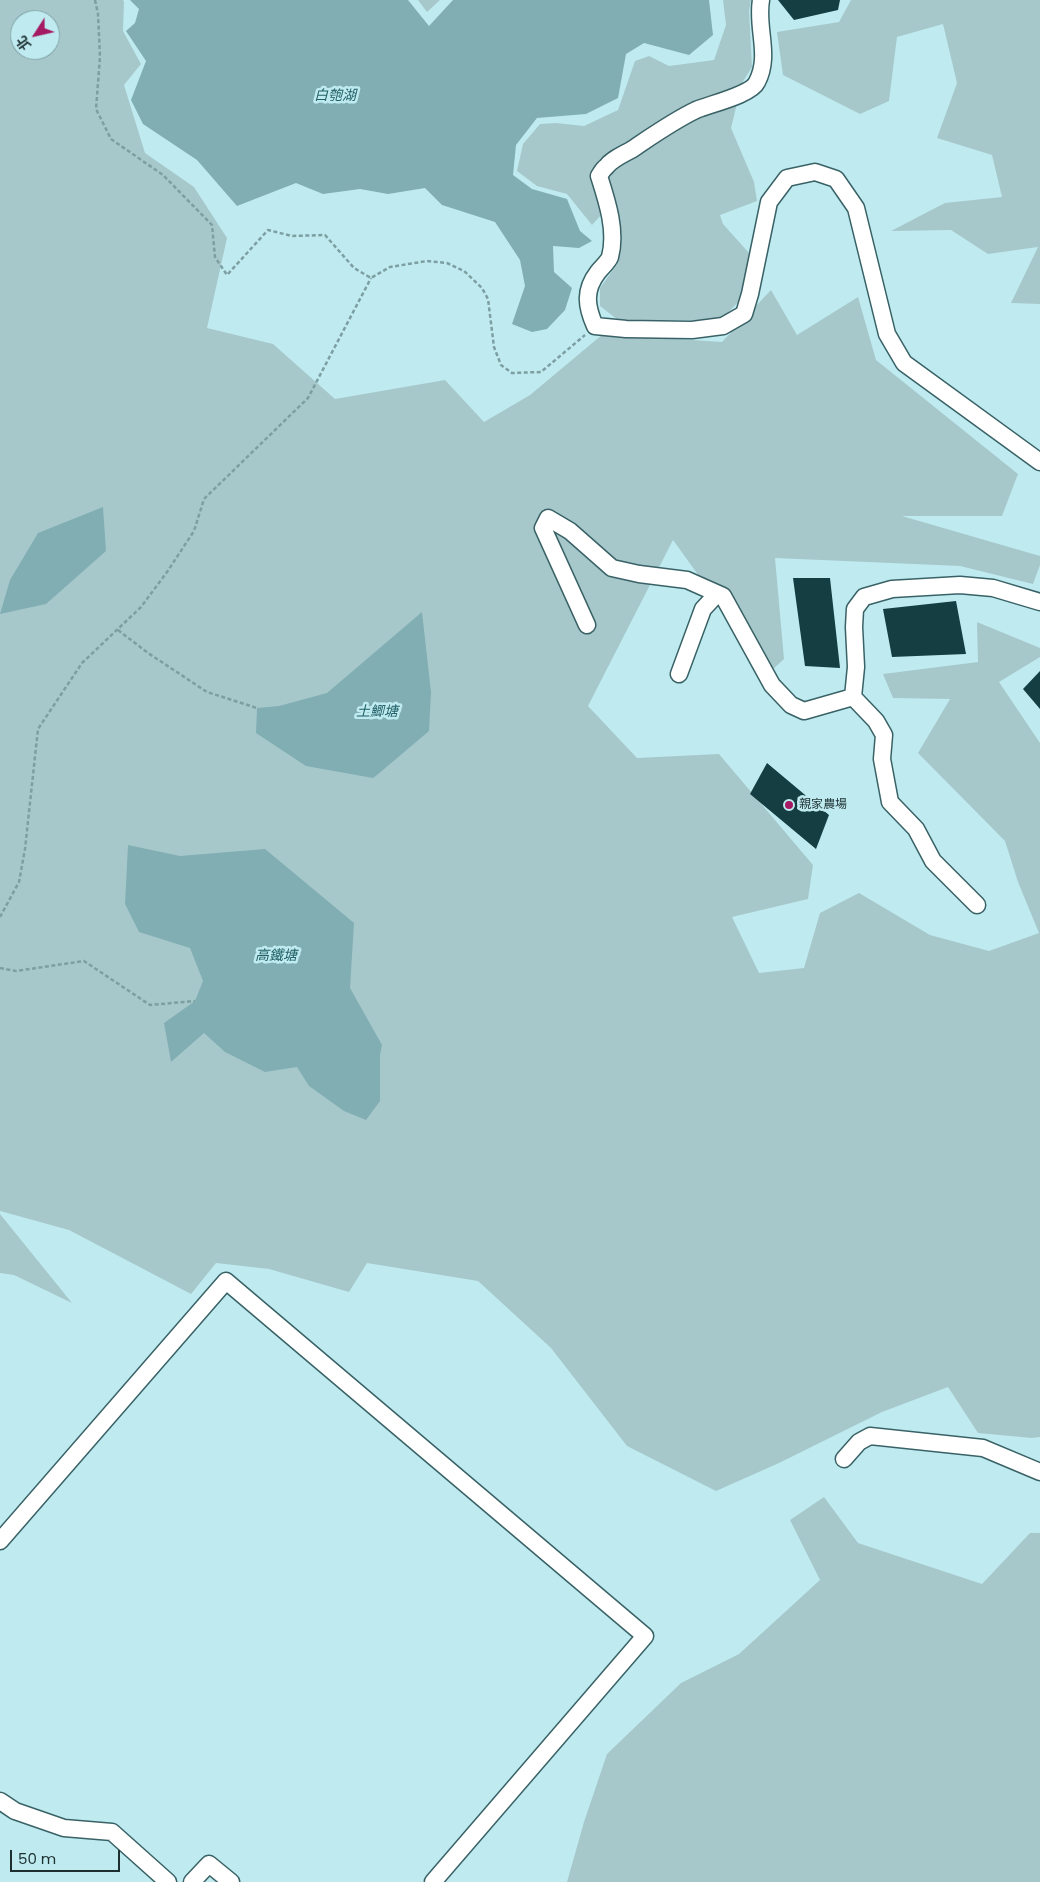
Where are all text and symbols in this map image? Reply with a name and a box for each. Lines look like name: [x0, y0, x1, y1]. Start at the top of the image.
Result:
north arrow: [10, 10, 60, 60]
text: 北: [11, 32, 36, 54]
water label: 白匏湖: [314, 88, 356, 104]
water label: 土鯽塘: [356, 704, 398, 720]
place label: 親家農場: [799, 798, 847, 812]
marker: 親家農場: [783, 799, 795, 811]
water label: 高鐵塘: [255, 948, 297, 964]
scale bar: [12, 1840, 122, 1872]
text: 50 m: [18, 1848, 56, 1869]

